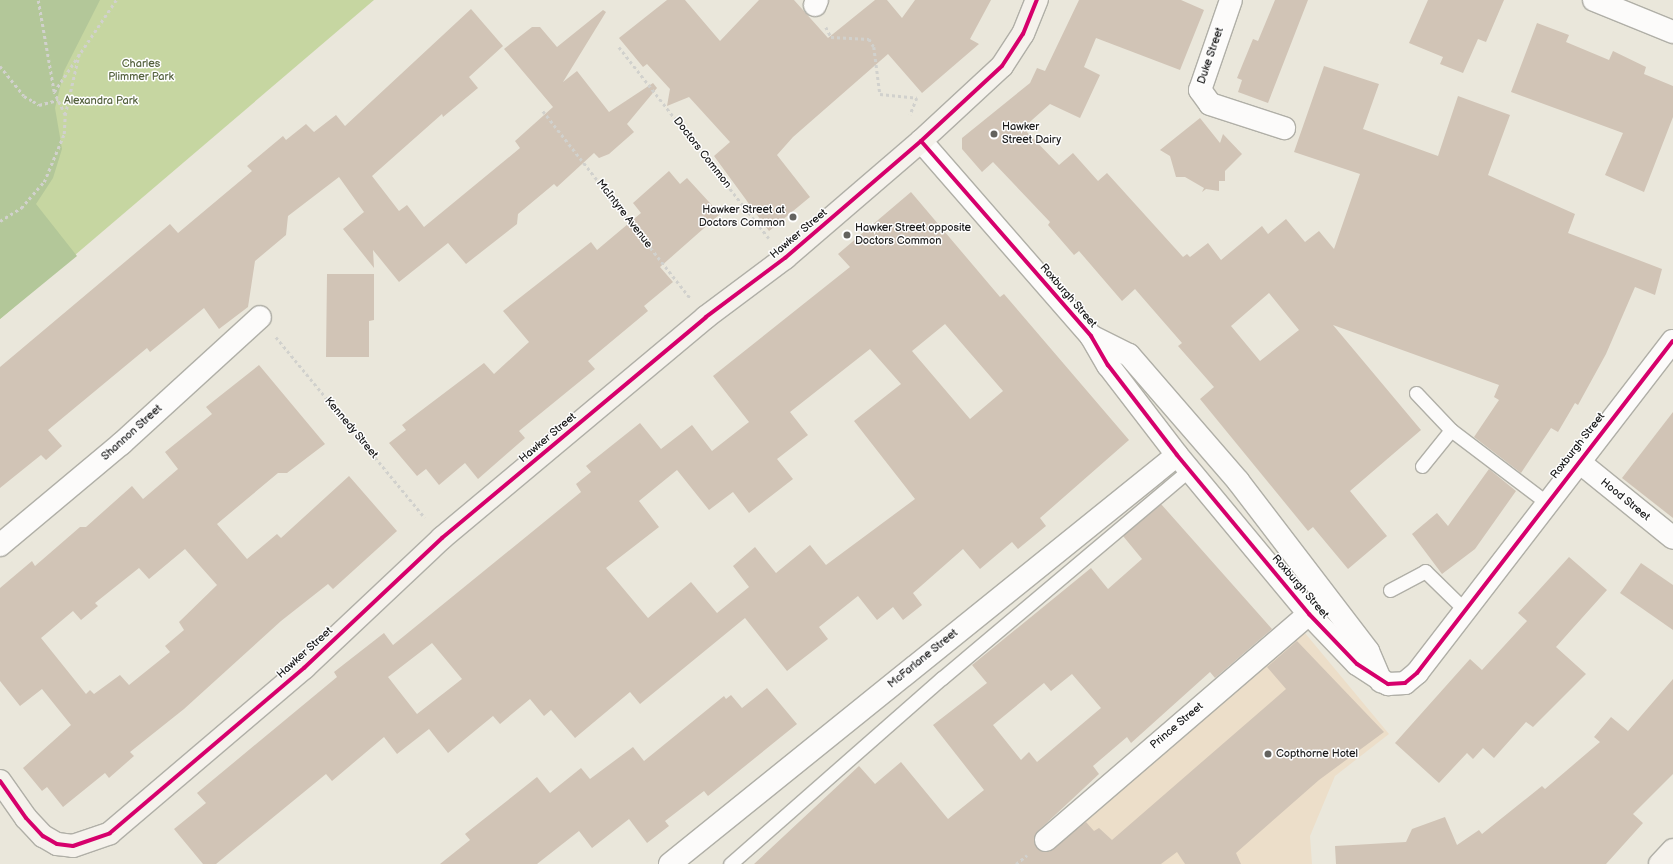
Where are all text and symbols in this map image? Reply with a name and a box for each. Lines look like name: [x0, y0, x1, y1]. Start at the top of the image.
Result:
street label: Duke Street: [1195, 26, 1227, 86]
park label: Charles Plimmer Park: [108, 58, 174, 84]
park label: Alexandra Park: [64, 94, 138, 108]
street label: Doctors Common: [670, 115, 734, 191]
place label: Hawker Street Dairy: [1002, 121, 1061, 147]
marker: Hawker Street Dairy: [989, 129, 999, 139]
street label: McIntyre Avenue: [593, 177, 655, 251]
place label: Hawker Street at Doctors Common: [699, 204, 785, 230]
street label: Hawker Street: [768, 206, 830, 262]
marker: Hawker Street at Doctors Common: [788, 212, 798, 222]
place label: Hawker Street opposite Doctors Common: [855, 222, 971, 248]
marker: Hawker Street opposite Doctors Common: [842, 230, 852, 240]
street label: Roxburgh Street: [1037, 261, 1099, 331]
street label: Kennedy Street: [321, 394, 381, 462]
street label: Shannon Street: [99, 402, 165, 464]
street label: Hawker Street: [517, 410, 579, 466]
street label: Roxburgh Street: [1548, 410, 1608, 482]
street label: Hood Street: [1598, 476, 1652, 524]
street label: Roxburgh Street: [1269, 552, 1331, 622]
street label: Hawker Street: [274, 625, 336, 681]
street label: McFarlane Street: [885, 627, 961, 691]
street label: Prince Street: [1148, 700, 1206, 752]
place label: Copthorne Hotel: [1276, 747, 1358, 761]
marker: Copthorne Hotel: [1263, 749, 1273, 759]

